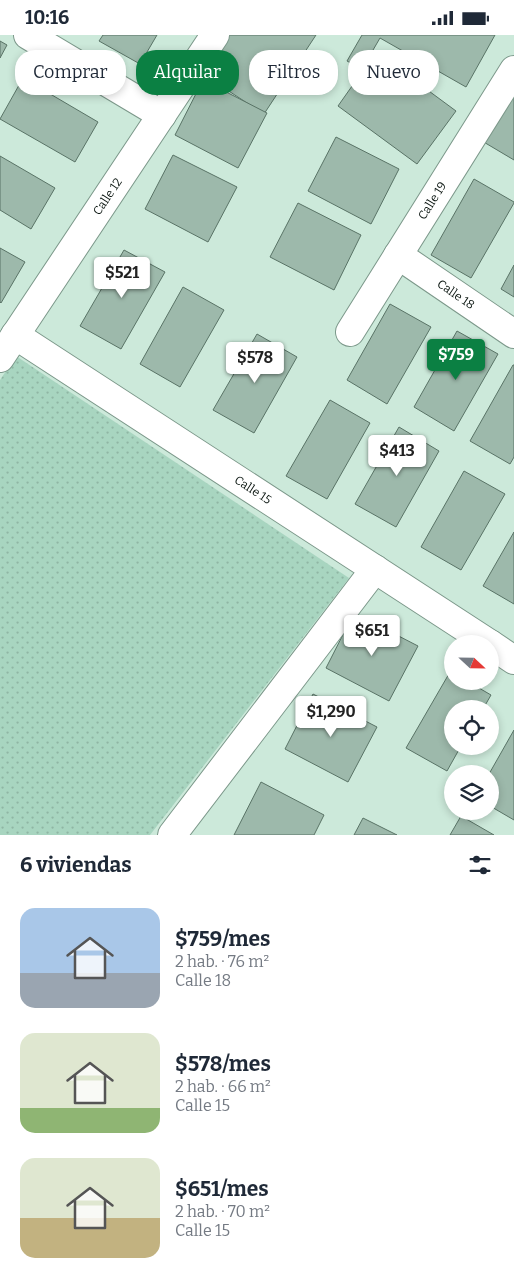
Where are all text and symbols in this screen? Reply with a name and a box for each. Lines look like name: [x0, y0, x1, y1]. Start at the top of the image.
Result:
text: 10:16: [25, 6, 69, 29]
chip: Comprar: [15, 50, 126, 95]
chip: Alquilar: [136, 50, 239, 95]
chip: Filtros: [249, 50, 338, 95]
chip: Nuevo: [348, 50, 439, 95]
street label: Calle 12: [90, 175, 125, 218]
street label: Calle 19: [415, 179, 449, 222]
pin: $521: [92, 257, 152, 299]
text: $521: [105, 263, 139, 282]
street label: Calle 18: [435, 277, 477, 312]
pin: $759: [426, 339, 486, 381]
pin: $578: [225, 341, 285, 384]
text: $759: [438, 345, 474, 364]
text: $578: [237, 348, 273, 367]
pin: $413: [367, 435, 427, 477]
text: $413: [379, 441, 415, 460]
street label: Calle 15: [232, 473, 274, 507]
pin: $651: [342, 615, 402, 657]
text: $651: [355, 621, 389, 640]
north arrow: [444, 635, 499, 690]
map controls: [444, 635, 499, 820]
pin: $1,290: [290, 695, 372, 738]
button: locate: [444, 700, 499, 755]
text: $1,290: [306, 702, 356, 721]
button: layers: [444, 765, 499, 820]
icon: filters: [466, 851, 494, 879]
text: 6 viviendas: [20, 852, 132, 878]
text: $759/mes: [175, 926, 270, 952]
icon: home: [60, 928, 120, 988]
text: 2 hab. · 76 m²: [175, 952, 269, 971]
text: Calle 18: [175, 971, 231, 990]
text: $578/mes: [175, 1051, 271, 1077]
icon: home: [60, 1053, 120, 1113]
text: 2 hab. · 66 m²: [175, 1077, 271, 1096]
text: Calle 15: [175, 1096, 230, 1115]
text: $651/mes: [175, 1176, 269, 1202]
icon: home: [60, 1178, 120, 1238]
text: 2 hab. · 70 m²: [175, 1202, 270, 1221]
text: Calle 15: [175, 1221, 230, 1240]

